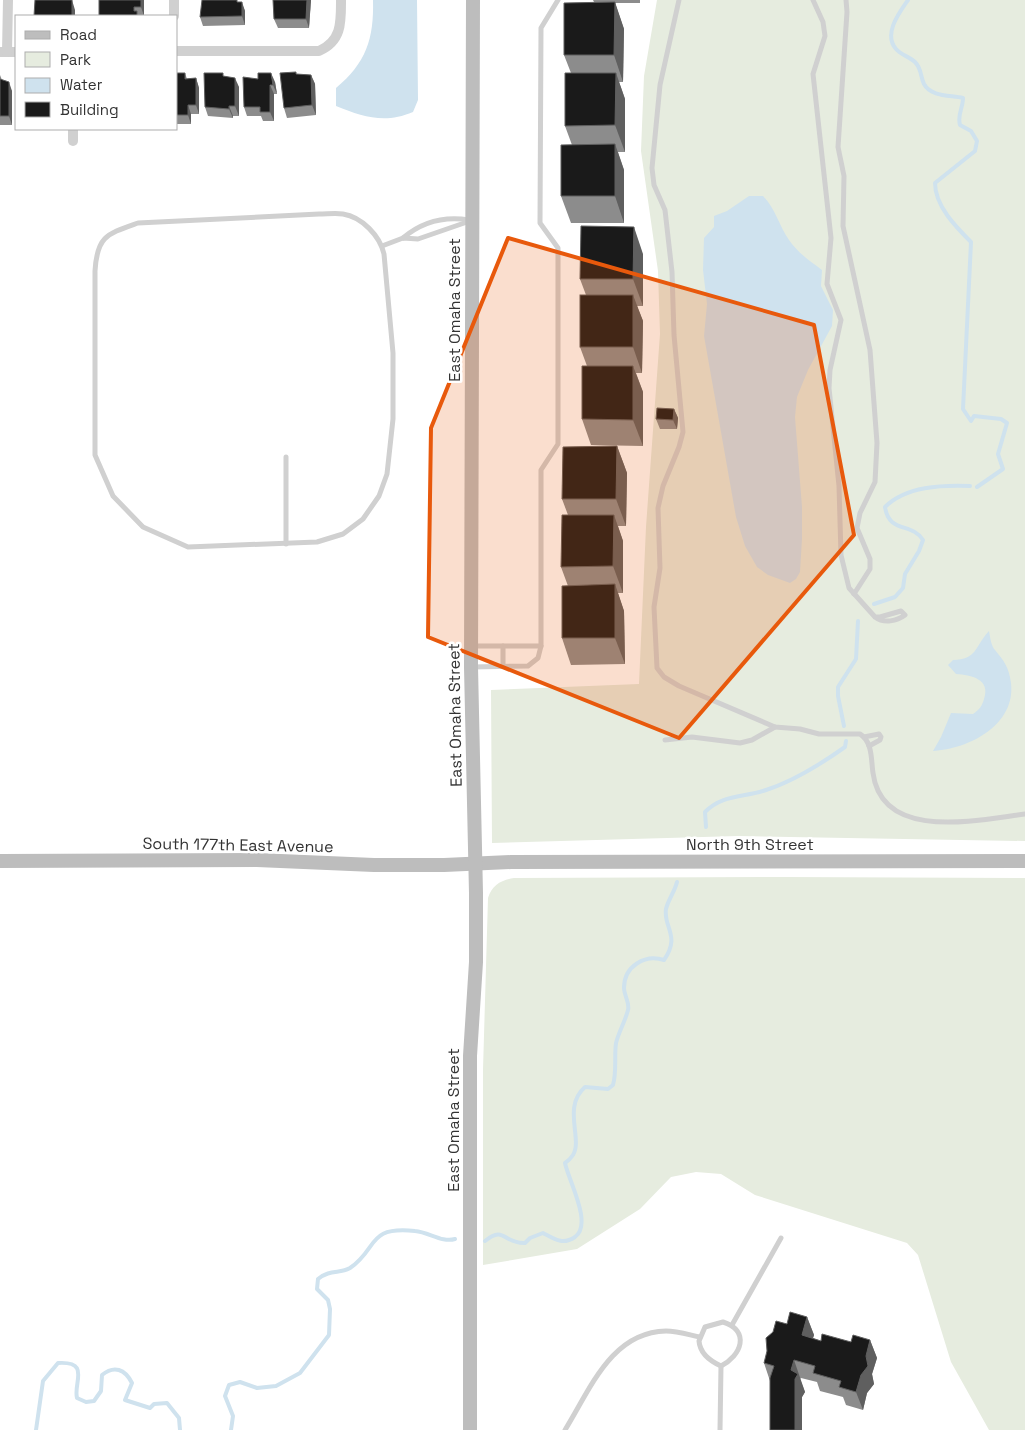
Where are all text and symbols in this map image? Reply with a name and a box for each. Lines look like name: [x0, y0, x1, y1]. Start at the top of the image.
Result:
legend: [15, 15, 178, 130]
text: Road: [60, 25, 97, 44]
text: Park: [60, 50, 91, 69]
text: Water: [60, 75, 103, 94]
text: Building: [60, 100, 119, 119]
street label: East Omaha Street: [444, 238, 465, 382]
street label: East Omaha Street: [443, 643, 467, 787]
street label: South 177th East Avenue: [142, 833, 334, 857]
street label: North 9th Street: [686, 834, 814, 855]
street label: East Omaha Street: [443, 1048, 464, 1192]

